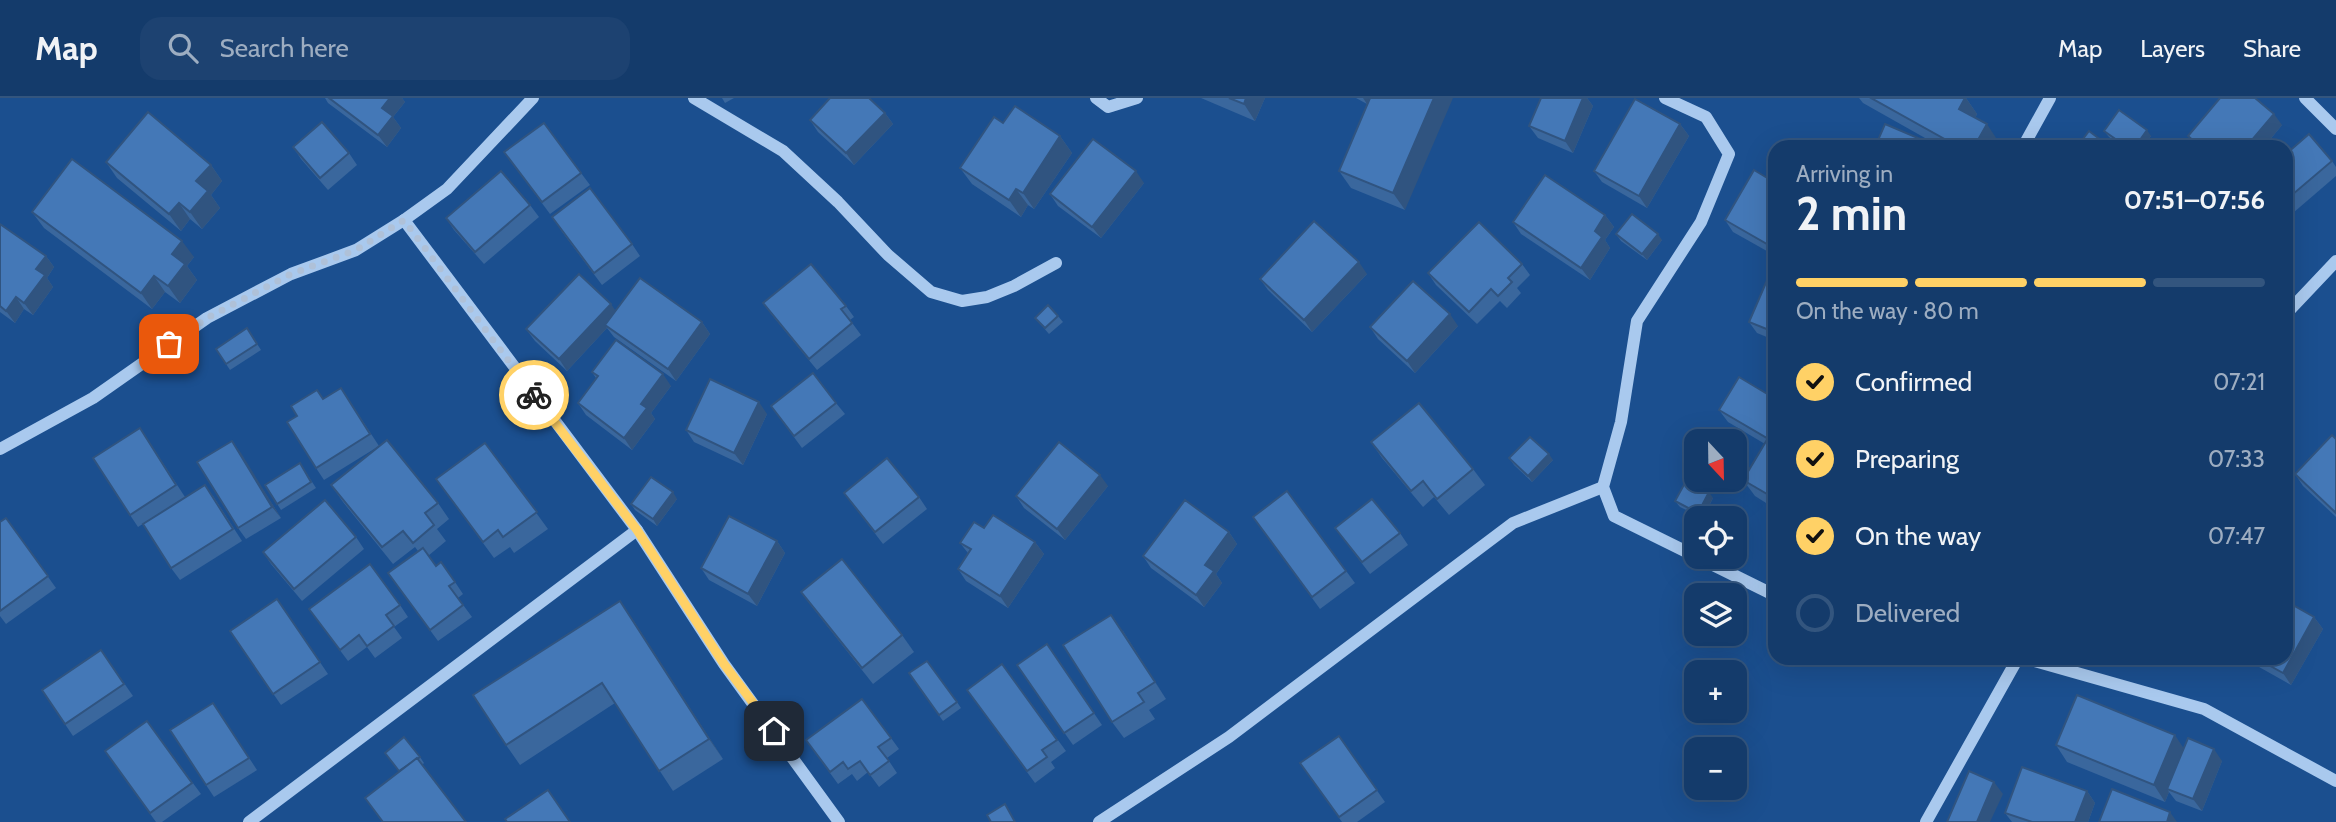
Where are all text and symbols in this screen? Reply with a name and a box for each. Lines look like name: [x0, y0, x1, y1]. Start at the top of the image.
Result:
search box: [140, 17, 630, 80]
text: Map: [35, 28, 98, 68]
icon: search: [164, 29, 202, 67]
text: Search here: [220, 32, 349, 64]
text: Map: [2058, 34, 2102, 63]
text: Layers: [2140, 34, 2205, 63]
text: Share: [2243, 34, 2301, 63]
text: Arriving in: [1796, 160, 1893, 188]
text: 07:51–07:56: [2124, 184, 2265, 216]
text: 2 min: [1796, 186, 1907, 242]
text: On the way · 80 m: [1796, 297, 1979, 325]
pin: [139, 314, 199, 374]
icon: bag: [150, 325, 188, 363]
courier: [499, 360, 569, 430]
icon: check: [1796, 363, 1834, 401]
text: Confirmed: [1855, 366, 1972, 398]
text: 07:21: [2213, 368, 2265, 396]
icon: bike: [515, 376, 553, 414]
north arrow: [1684, 429, 1746, 492]
map controls: [1684, 429, 1747, 800]
icon: check: [1796, 440, 1834, 478]
text: Preparing: [1855, 443, 1959, 475]
text: 07:33: [2208, 445, 2265, 473]
button: locate: [1684, 506, 1747, 569]
icon: check: [1796, 517, 1834, 555]
text: On the way: [1855, 520, 1981, 552]
text: 07:47: [2208, 522, 2265, 550]
button: layers: [1684, 583, 1747, 646]
text: Delivered: [1855, 597, 1960, 629]
button: +: [1684, 660, 1747, 723]
pin: [744, 701, 804, 761]
icon: home: [755, 712, 793, 750]
button: −: [1684, 737, 1747, 800]

